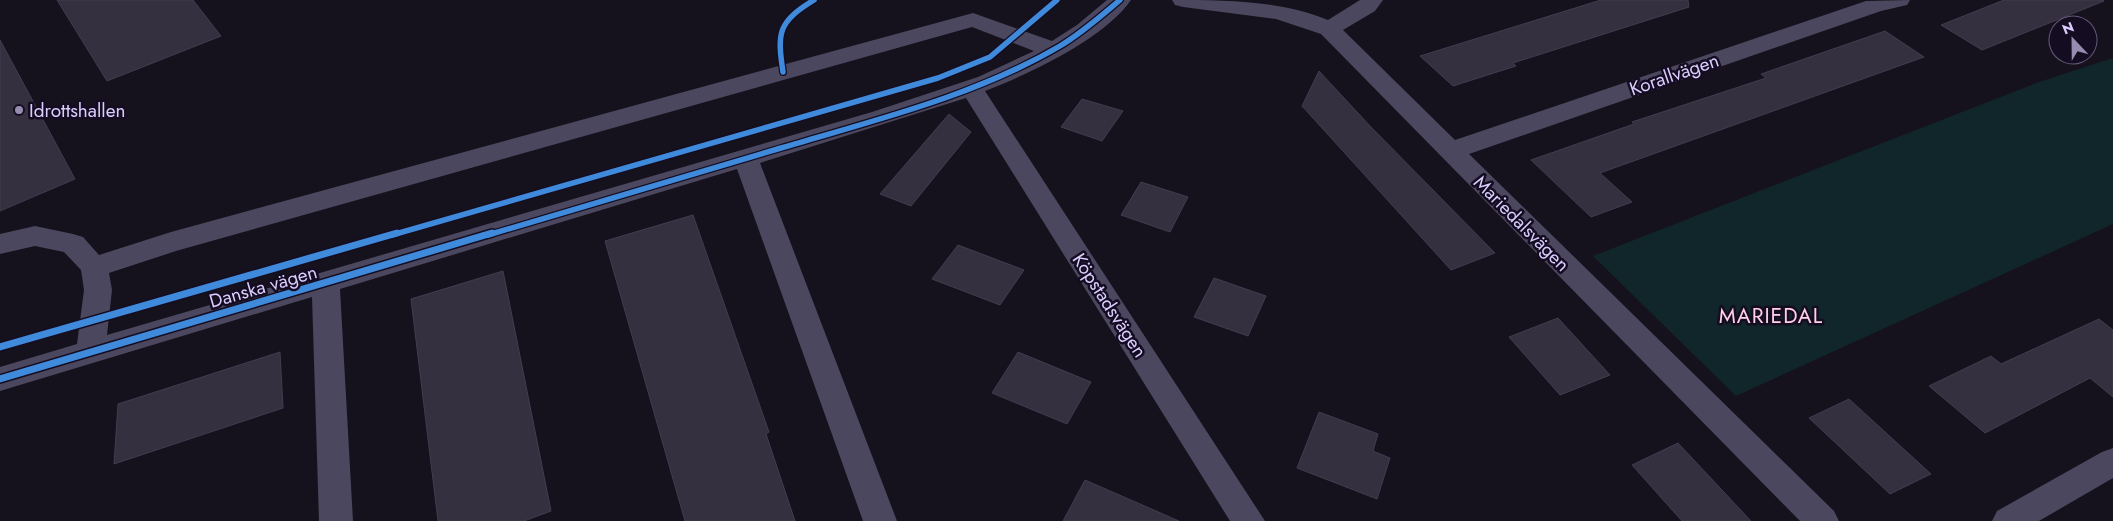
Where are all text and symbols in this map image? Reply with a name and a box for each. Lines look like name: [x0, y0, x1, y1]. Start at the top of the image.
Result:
north arrow: [2048, 15, 2098, 65]
text: N: [2059, 17, 2077, 39]
street label: Korallvägen: [1626, 47, 1723, 102]
place label: Idrottshallen: [29, 97, 125, 124]
marker: Idrottshallen: [13, 104, 25, 116]
street label: Mariedalsvägen: [1468, 169, 1576, 277]
street label: Köpstadsvägen: [1066, 248, 1153, 363]
street label: Danska vägen: [206, 258, 320, 315]
district label: MARIEDAL: [1719, 301, 1823, 331]

